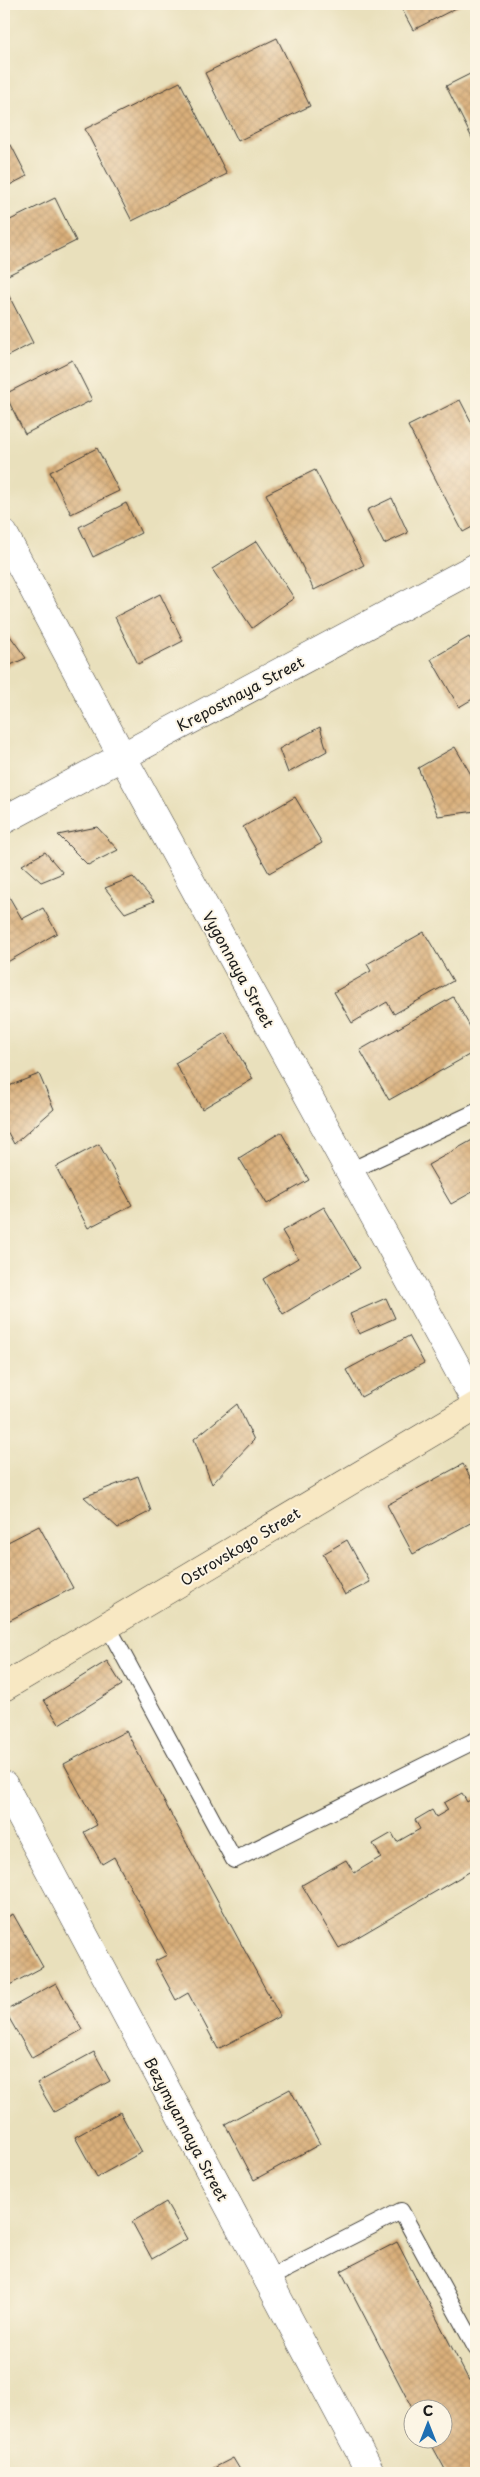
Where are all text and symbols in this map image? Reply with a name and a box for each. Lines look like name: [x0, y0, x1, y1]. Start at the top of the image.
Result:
street label: Krepostnaya Street: [172, 650, 308, 736]
street label: Vygonnaya Street: [197, 906, 281, 1032]
street label: Ostrovskogo Street: [176, 1501, 304, 1591]
street label: Bezymyannaya Street: [139, 2053, 235, 2205]
north arrow: [402, 2400, 452, 2450]
text: С: [423, 2400, 433, 2421]

